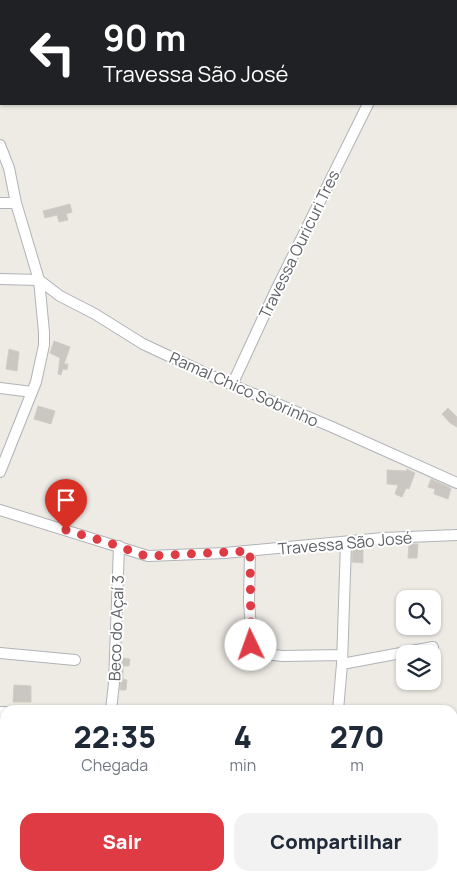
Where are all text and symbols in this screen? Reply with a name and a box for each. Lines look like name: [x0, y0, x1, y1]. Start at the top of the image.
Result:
text: 90 m: [103, 14, 186, 62]
icon: left: [20, 20, 85, 85]
text: Travessa São José: [103, 59, 288, 89]
street label: Travessa Ouricuri Tres: [253, 166, 345, 322]
street label: Ramal Chico Sobrinho: [166, 346, 322, 432]
pin: [45, 479, 87, 530]
icon: arrive: [52, 486, 80, 514]
street label: Travessa São José: [277, 526, 413, 560]
street label: Beco do Açaí 3: [103, 575, 129, 681]
map controls: [396, 590, 441, 690]
button: search: [396, 590, 441, 635]
position arrow: [224, 618, 276, 670]
button: layers: [396, 645, 441, 690]
text: 22:35: [74, 716, 156, 757]
text: 4: [234, 716, 252, 757]
text: 270: [330, 716, 384, 757]
text: Chegada: [81, 754, 148, 776]
text: min: [229, 754, 256, 776]
text: m: [350, 754, 364, 776]
button: Sair: [20, 813, 224, 871]
button: Compartilhar: [234, 813, 438, 871]

